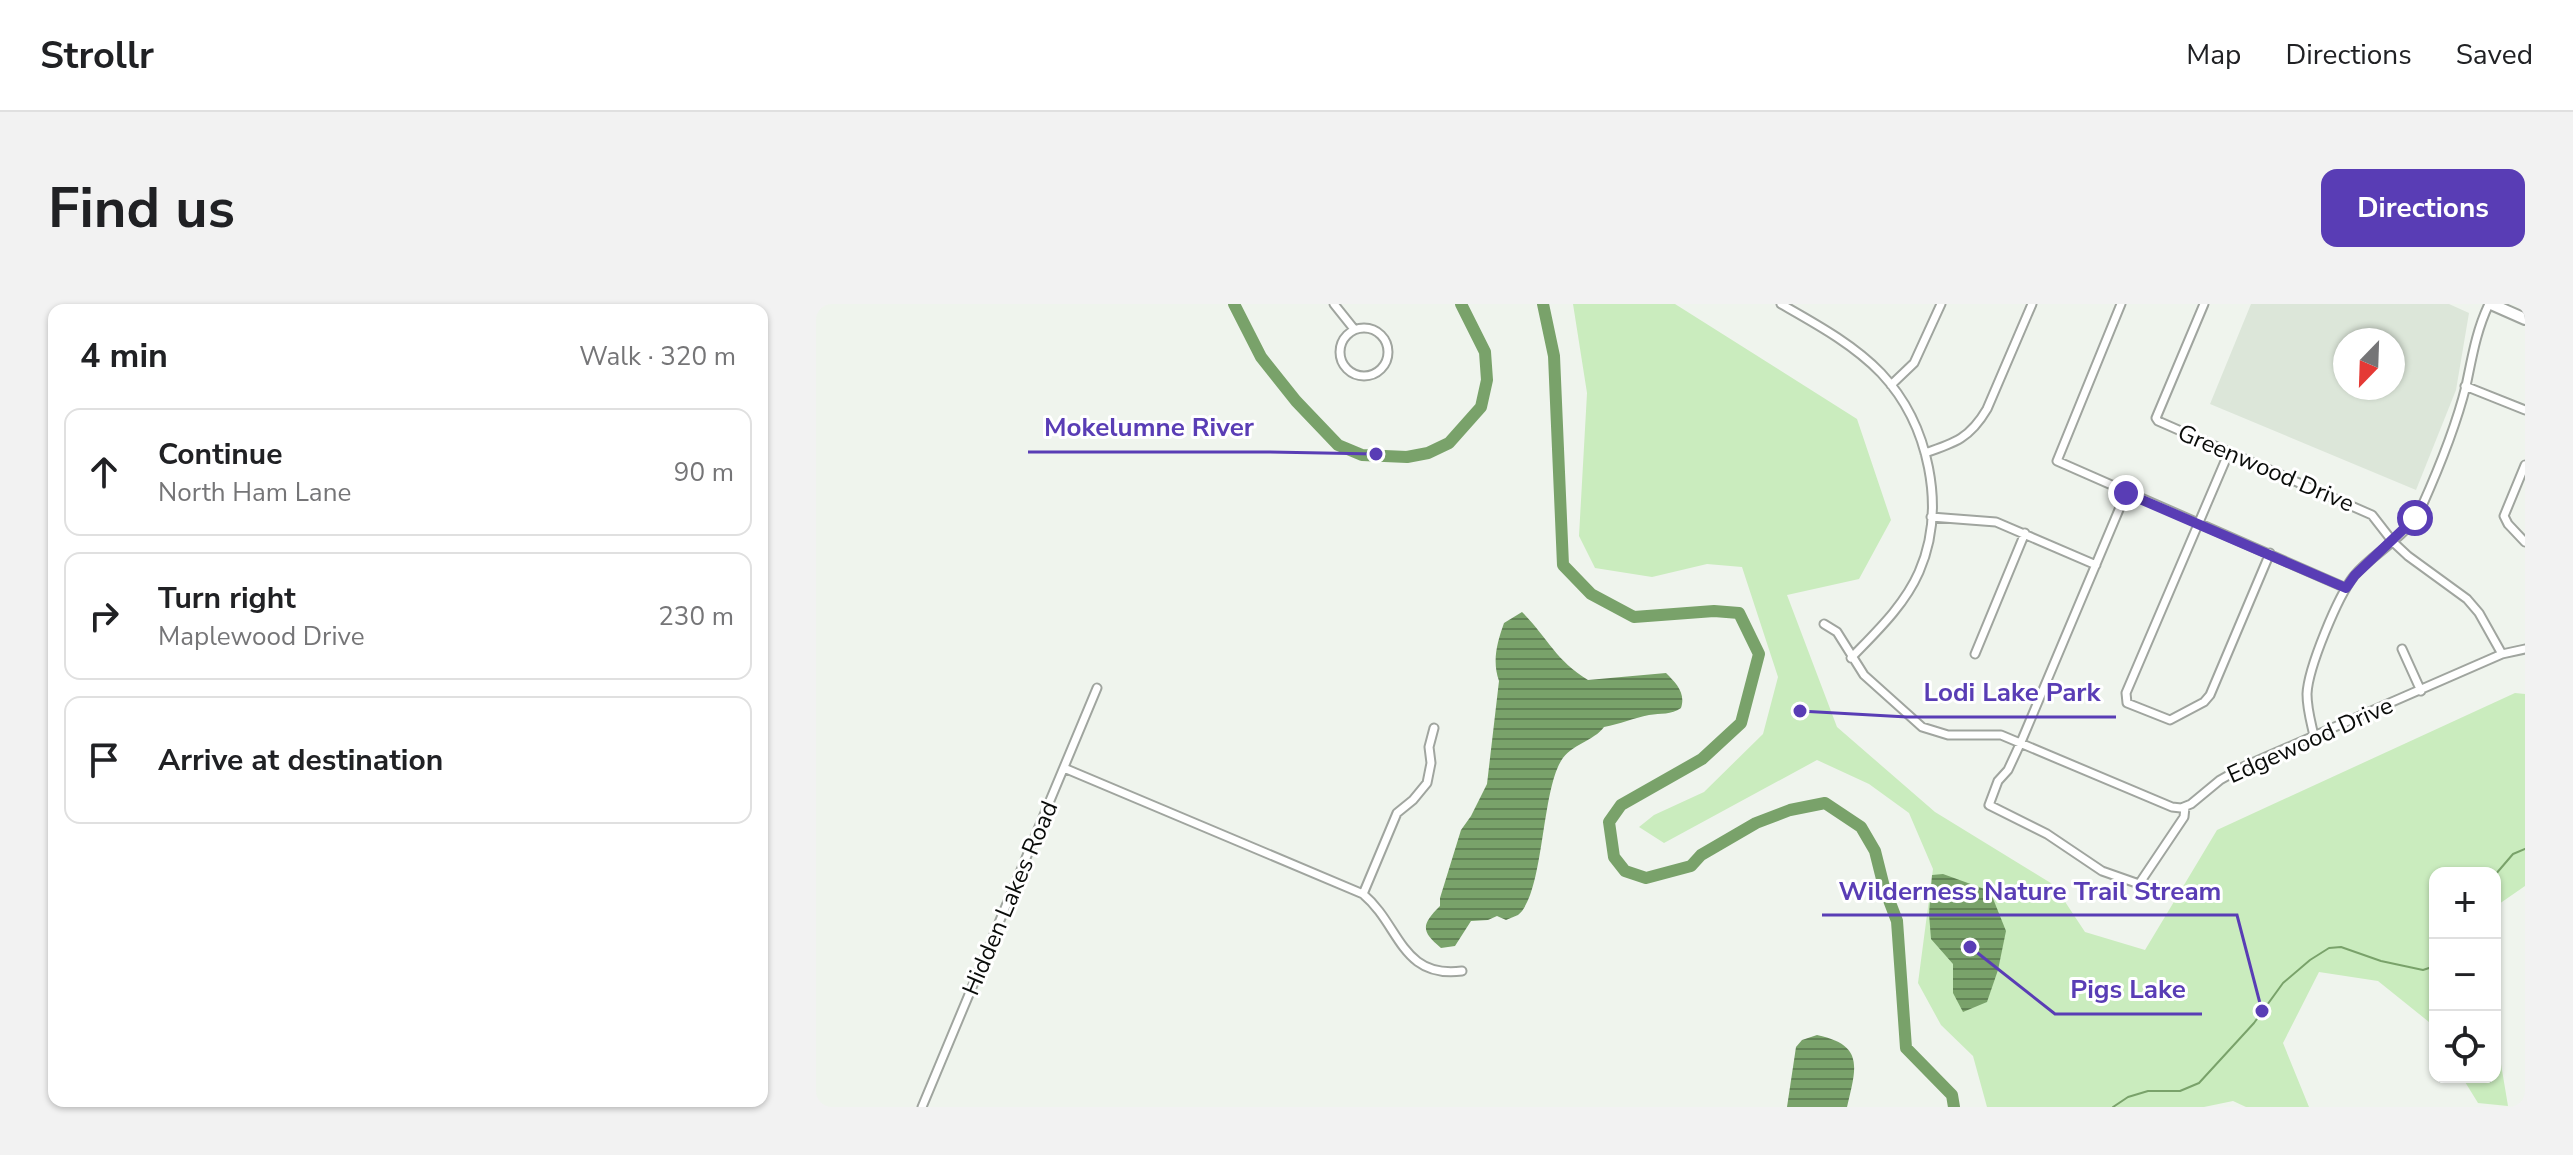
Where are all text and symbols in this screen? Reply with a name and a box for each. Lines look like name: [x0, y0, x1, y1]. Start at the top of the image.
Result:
text: Strollr: [40, 30, 154, 81]
text: Map: [2186, 36, 2241, 74]
text: Directions: [2285, 36, 2412, 74]
text: Saved: [2456, 36, 2533, 74]
button: Directions: [2321, 169, 2525, 247]
text: Find us: [48, 170, 235, 247]
north arrow: [2333, 328, 2405, 400]
text: 4 min: [80, 333, 168, 379]
text: Walk · 320 m: [579, 339, 736, 374]
callout: Mokelumne River: [1028, 402, 1270, 452]
text: Mokelumne River: [1044, 410, 1255, 445]
street label: Greenwood Drive: [2173, 416, 2359, 520]
text: Continue: [158, 434, 283, 475]
icon: ahead: [82, 450, 126, 494]
text: 90 m: [674, 455, 734, 490]
text: North Ham Lane: [158, 475, 351, 510]
route end: [2108, 475, 2144, 511]
route start: [2397, 500, 2433, 536]
text: Turn right: [158, 578, 296, 619]
icon: right: [82, 594, 126, 638]
text: 230 m: [658, 599, 734, 634]
text: Maplewood Drive: [158, 619, 365, 654]
callout: Lodi Lake Park: [1907, 667, 2116, 717]
text: Lodi Lake Park: [1923, 675, 2102, 710]
street label: Edgewood Drive: [2222, 689, 2398, 791]
icon: arrive: [82, 738, 126, 782]
text: Arrive at destination: [158, 740, 443, 781]
street label: Hidden Lakes Road: [955, 796, 1065, 1000]
callout: Wilderness Nature Trail Stream: [1822, 865, 2237, 915]
map controls: [2429, 867, 2501, 1083]
button: +: [2429, 867, 2501, 939]
text: Wilderness Nature Trail Stream: [1839, 874, 2221, 909]
button: −: [2429, 939, 2501, 1011]
callout: Pigs Lake: [2055, 964, 2202, 1014]
text: Pigs Lake: [2070, 972, 2186, 1007]
button: locate: [2429, 1011, 2501, 1083]

